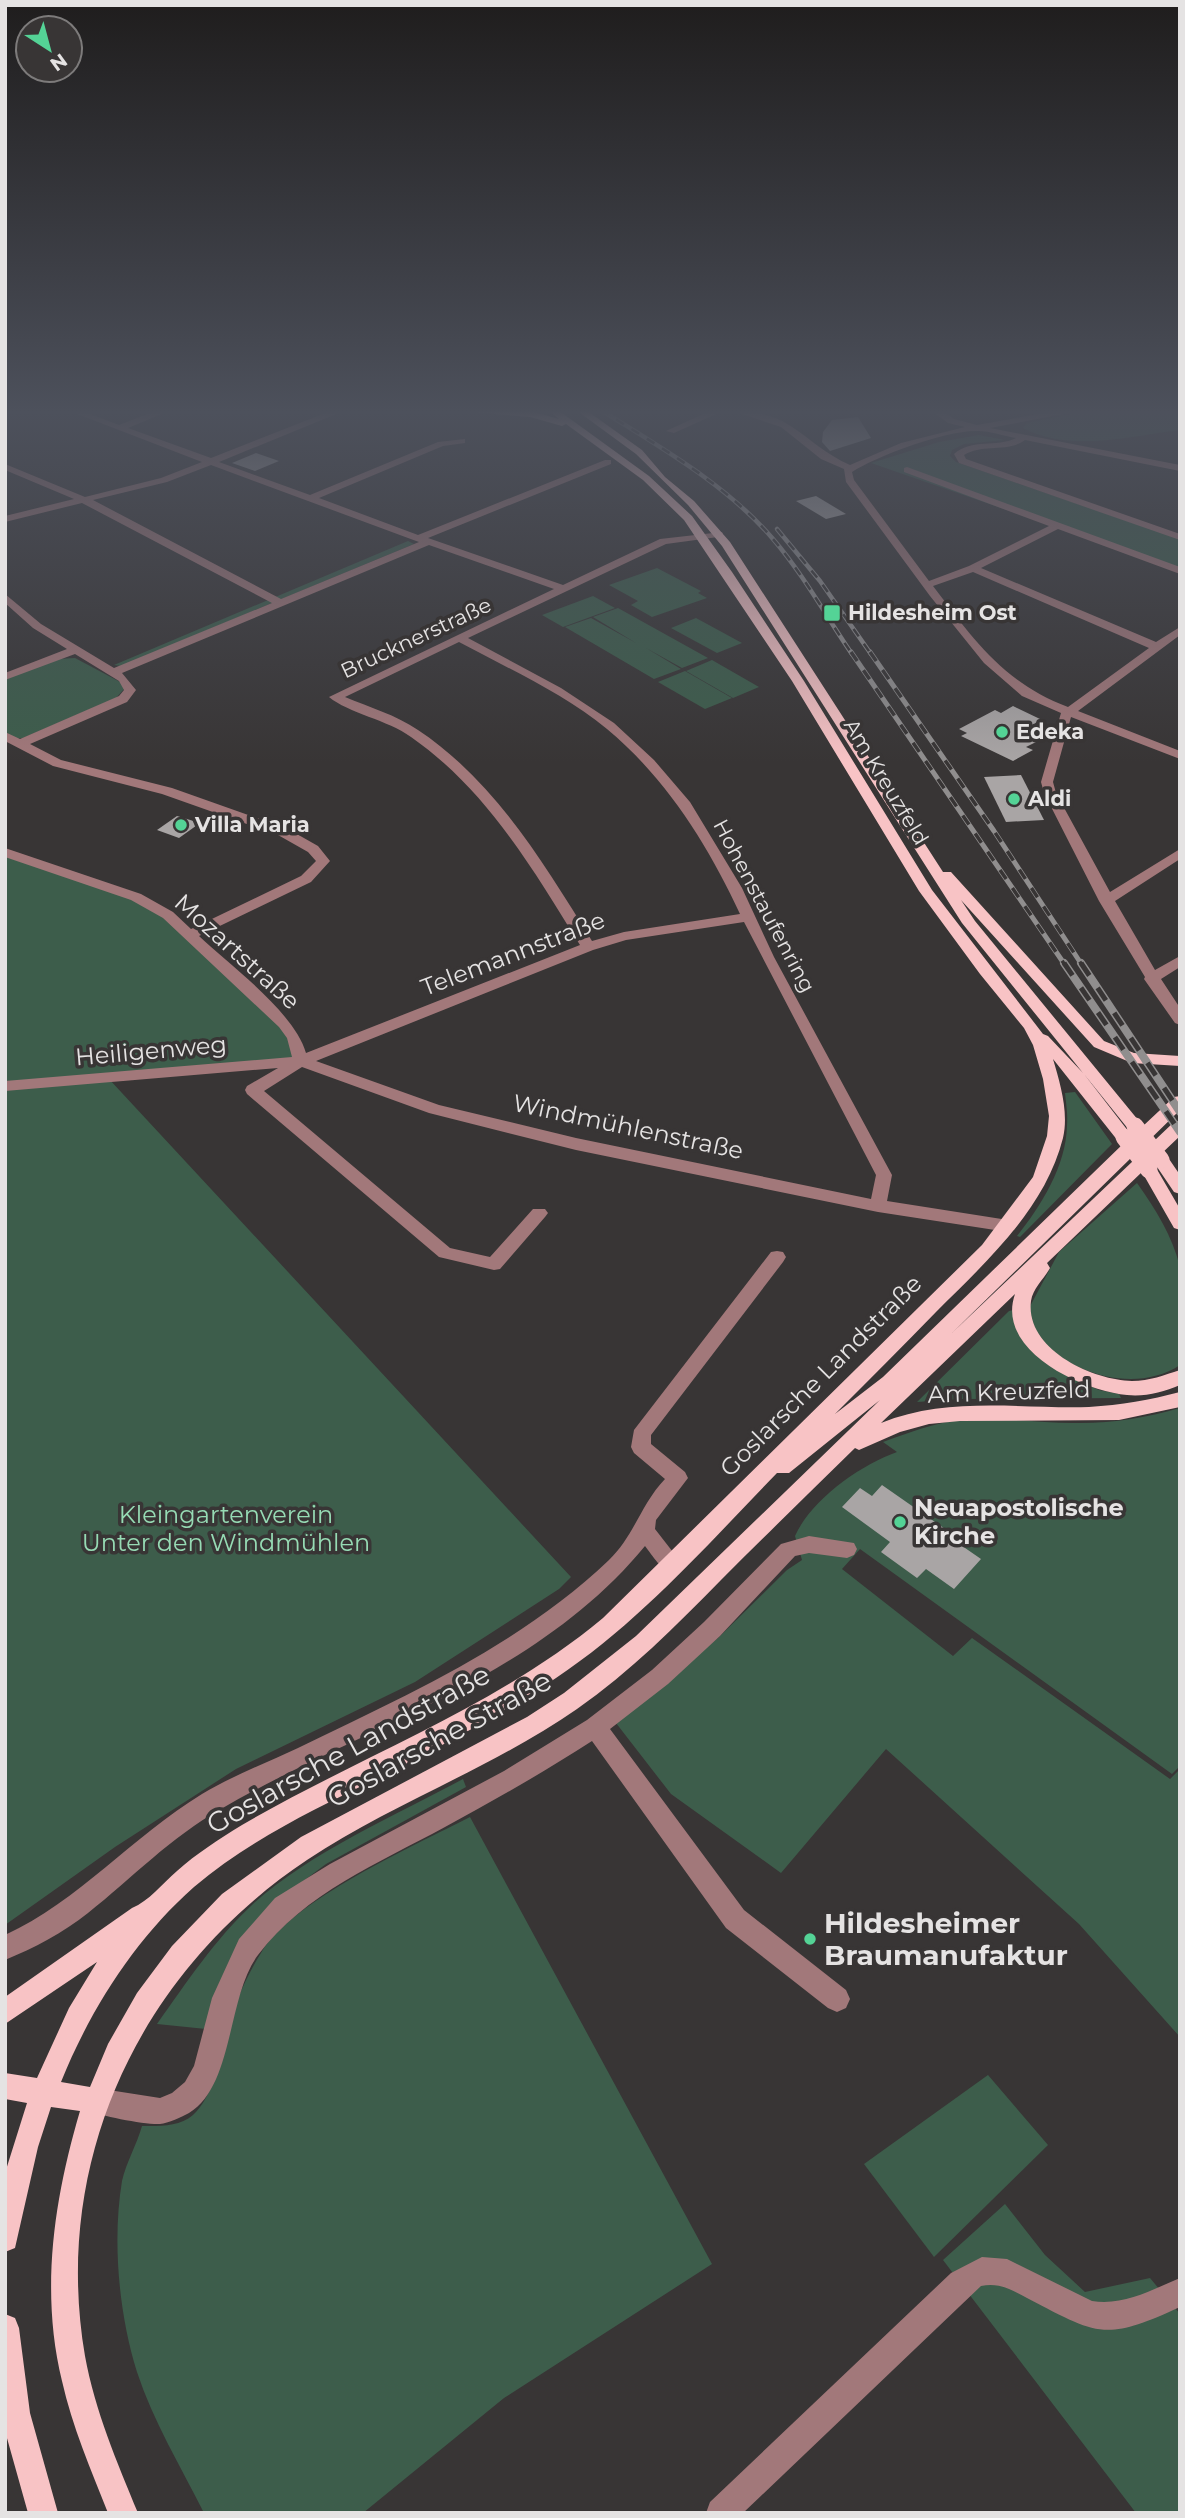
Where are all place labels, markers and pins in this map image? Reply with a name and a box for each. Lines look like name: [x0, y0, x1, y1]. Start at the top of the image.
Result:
place label: Hildesheim Ost: [848, 600, 1017, 625]
marker: Hildesheim Ost: [822, 603, 842, 623]
place label: Edeka: [1016, 719, 1084, 744]
marker: Edeka: [994, 724, 1010, 740]
place label: Aldi: [1027, 786, 1071, 811]
marker: Aldi: [1006, 791, 1022, 807]
place label: Villa Maria: [194, 812, 310, 837]
marker: Villa Maria: [173, 817, 189, 833]
place label: Neuapostolische Kirche: [914, 1493, 1124, 1550]
marker: Neuapostolische Kirche: [892, 1514, 908, 1530]
place label: Hildesheimer Braumanufaktur: [824, 1906, 1068, 1972]
marker: Hildesheimer Braumanufaktur: [802, 1931, 818, 1947]

